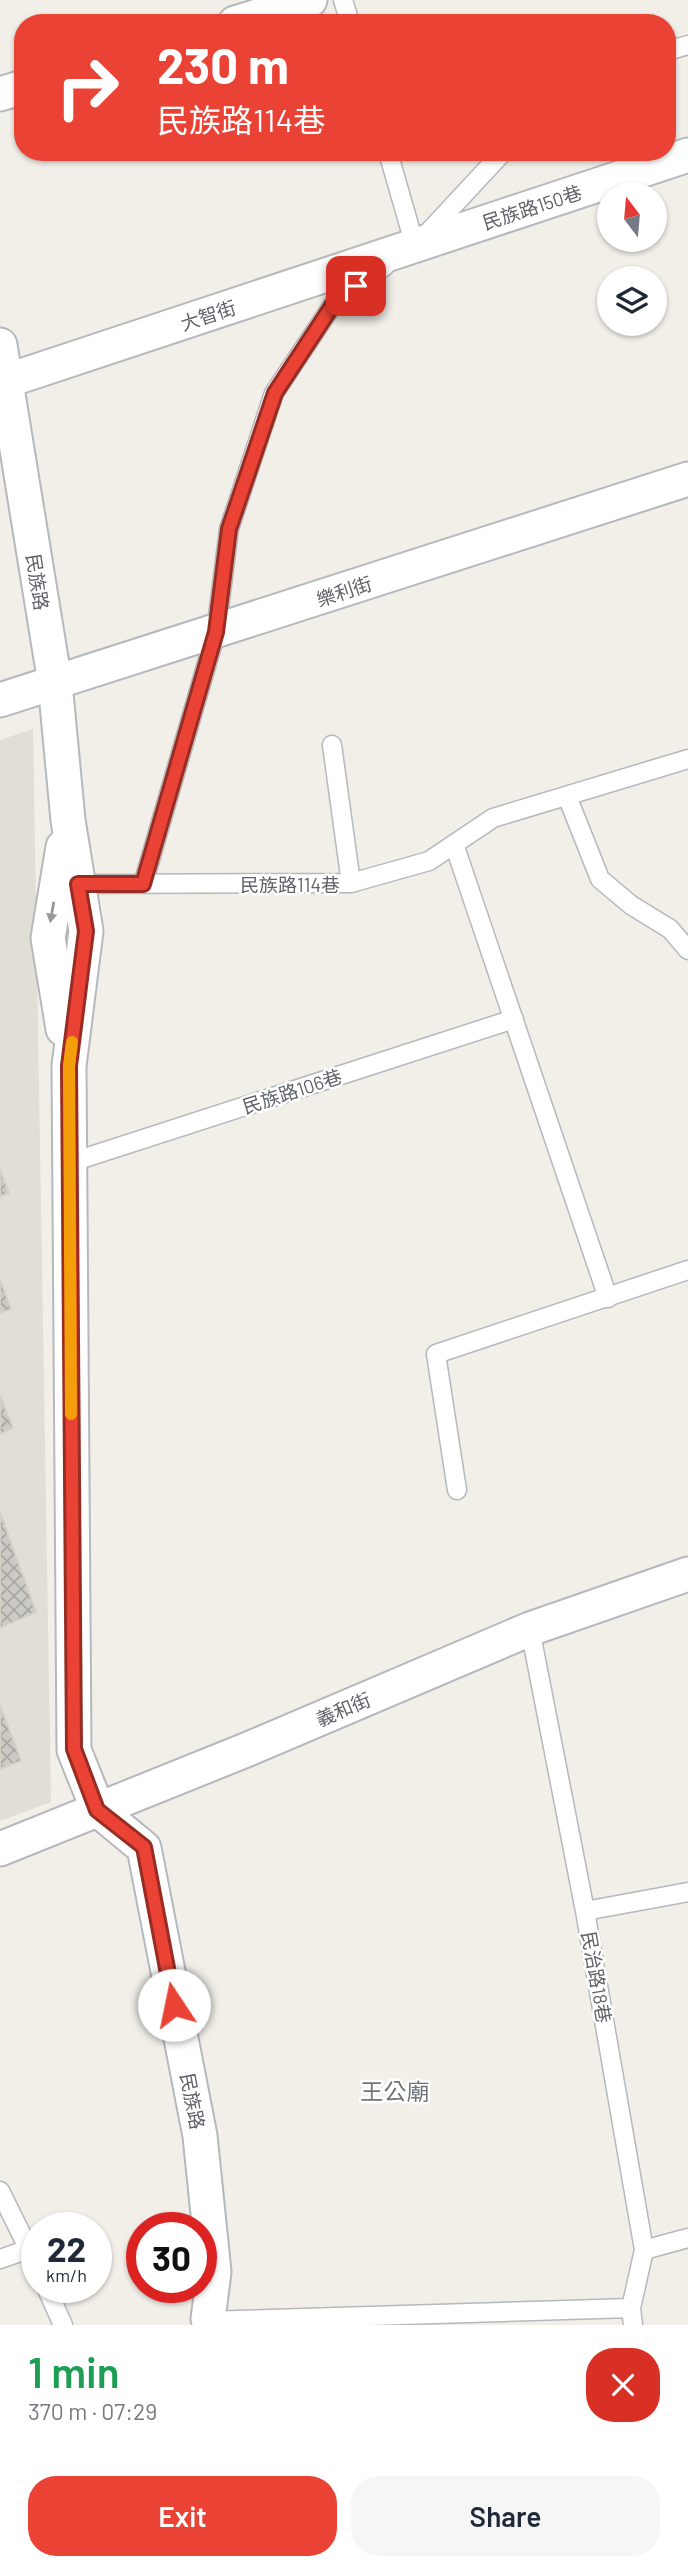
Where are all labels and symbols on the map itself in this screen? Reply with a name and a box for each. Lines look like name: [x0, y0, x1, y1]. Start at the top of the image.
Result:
street label: 民族路150巷: [479, 180, 585, 234]
north arrow: [597, 182, 667, 252]
pin: [326, 256, 386, 316]
street label: 大智街: [177, 295, 239, 335]
street label: 民族路: [22, 552, 54, 612]
street label: 樂利街: [313, 571, 375, 611]
street label: 民族路114巷: [240, 873, 340, 896]
one-way arrow: [46, 901, 57, 923]
street label: 民族路106巷: [239, 1064, 345, 1118]
street label: 義和街: [312, 1687, 374, 1731]
street label: 民治路18巷: [578, 1929, 616, 2025]
position arrow: [137, 1968, 211, 2042]
street label: 民族路: [176, 2071, 210, 2131]
district label: 王公廟: [361, 2077, 430, 2105]
speed limit sign: 30: [126, 2212, 217, 2303]

